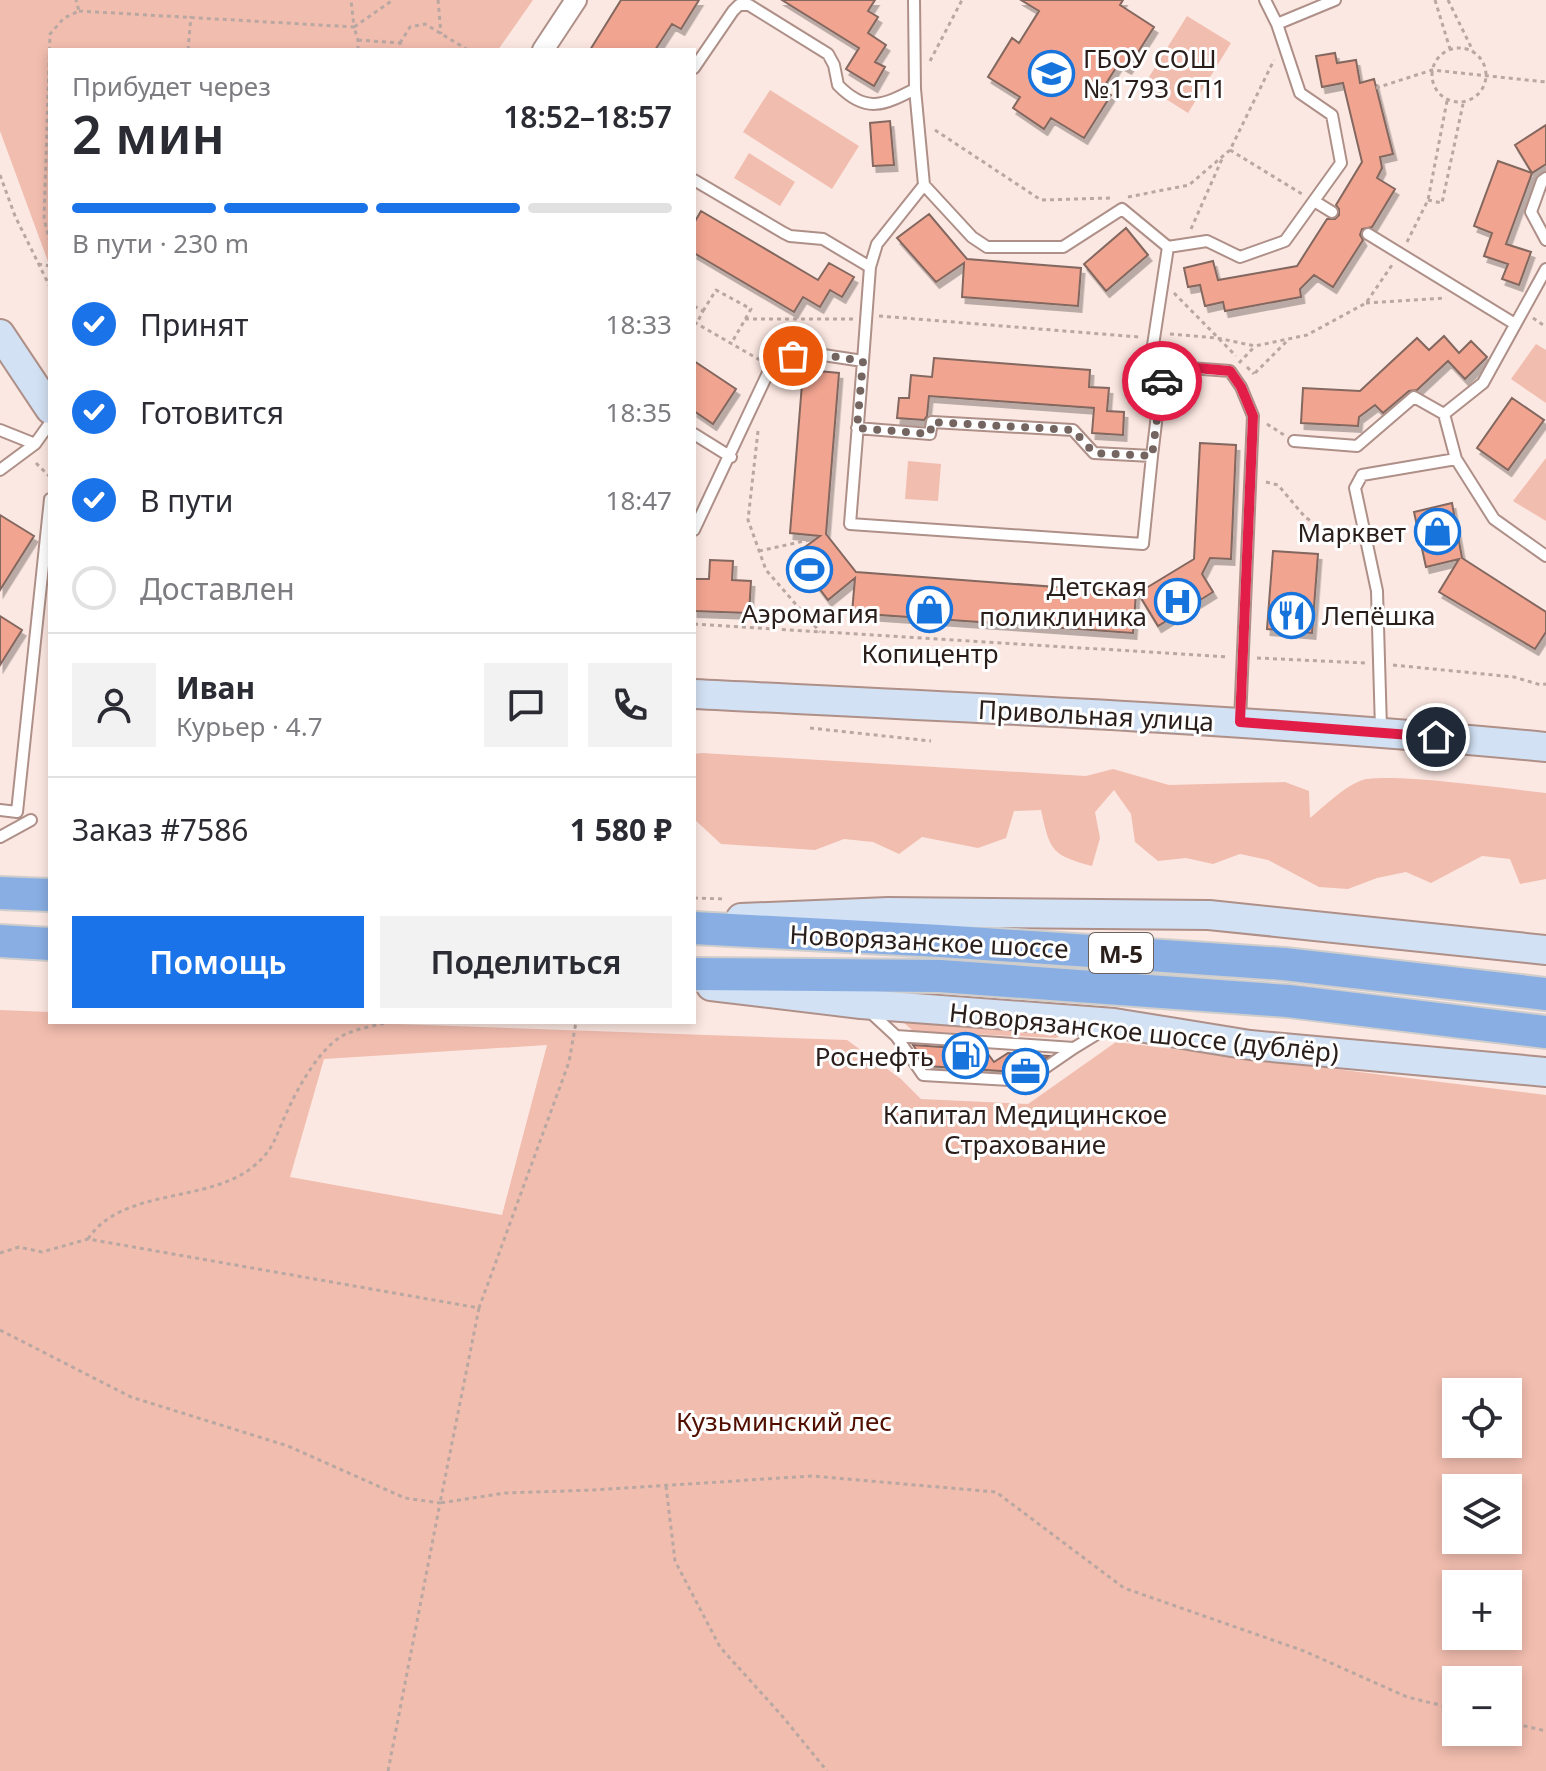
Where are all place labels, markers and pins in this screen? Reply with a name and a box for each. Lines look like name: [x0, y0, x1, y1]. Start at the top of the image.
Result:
place label: ГБОУ СОШ №1793 СП1: [1083, 40, 1226, 106]
school or university icon: ГБОУ СОШ №1793 СП1: [1028, 49, 1076, 97]
pin: [759, 322, 827, 390]
shop icon: Марквет: [1413, 508, 1461, 556]
place label: Марквет: [1298, 514, 1406, 550]
sports icon: Аэромагия: [786, 546, 834, 594]
place label: Детская поликлиника: [979, 568, 1147, 634]
hospital icon: Детская поликлиника: [1154, 577, 1202, 625]
shop icon: Копицентр: [906, 586, 954, 634]
restaurant icon: Лепёшка: [1267, 591, 1315, 639]
place label: Аэромагия: [741, 595, 879, 631]
place label: Лепёшка: [1322, 597, 1436, 633]
place label: Копицентр: [861, 635, 999, 671]
pin: [1402, 703, 1470, 771]
fuel station icon: Роснефть: [941, 1032, 989, 1080]
place label: Роснефть: [815, 1038, 934, 1074]
office icon: Капитал Медицинское Страхование: [1001, 1047, 1049, 1095]
place label: Капитал Медицинское Страхование: [883, 1096, 1167, 1162]

